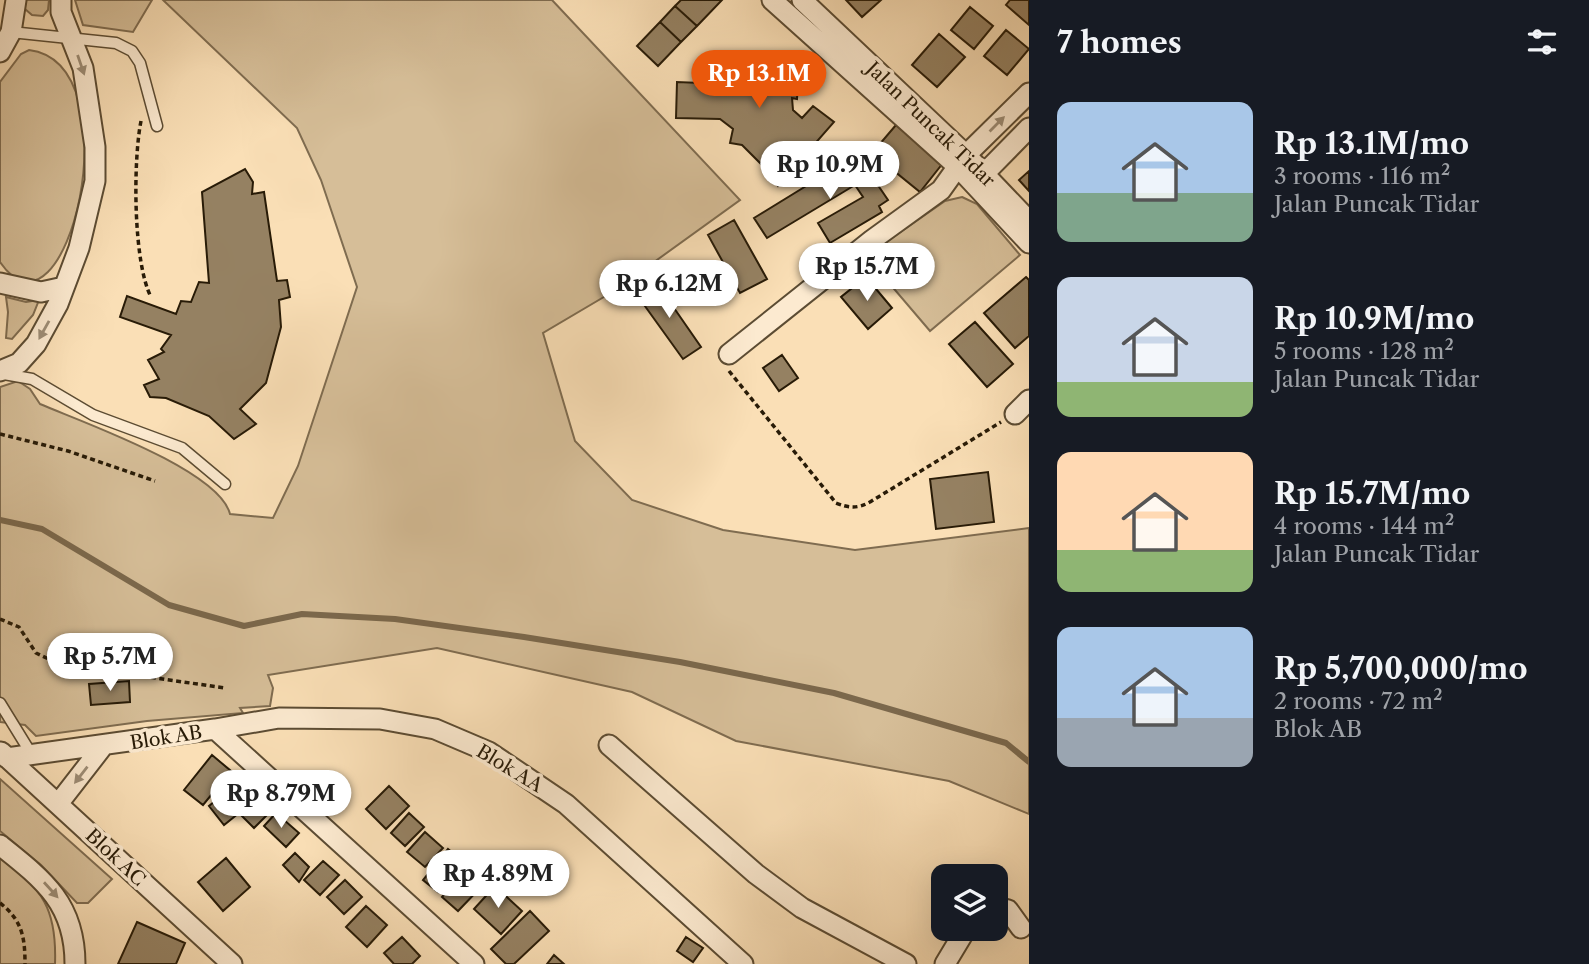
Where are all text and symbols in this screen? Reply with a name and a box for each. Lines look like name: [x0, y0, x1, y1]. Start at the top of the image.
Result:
icon: filters: [1523, 23, 1561, 61]
text: 7 homes: [1057, 24, 1182, 61]
pin: Rp 13.1M: [687, 50, 831, 110]
one-way arrow: [76, 54, 87, 75]
street label: Jalan Puncak Tidar: [859, 55, 1000, 192]
text: Rp 13.1M: [707, 59, 811, 87]
one-way arrow: [989, 115, 1006, 132]
text: Rp 13.1M/mo: [1274, 125, 1469, 162]
icon: home: [1113, 130, 1197, 214]
pin: Rp 10.9M: [758, 142, 902, 201]
text: Rp 10.9M: [776, 150, 884, 178]
text: 3 rooms · 116 m²: [1274, 162, 1450, 190]
text: Jalan Puncak Tidar: [1274, 190, 1479, 218]
pin: Rp 15.7M: [795, 244, 939, 303]
text: Rp 15.7M: [815, 252, 919, 280]
pin: Rp 6.12M: [597, 260, 741, 320]
text: Rp 6.12M: [615, 269, 723, 297]
text: Rp 10.9M/mo: [1274, 300, 1474, 337]
icon: home: [1113, 305, 1197, 389]
one-way arrow: [38, 320, 50, 340]
text: 5 rooms · 128 m²: [1274, 337, 1454, 365]
text: Jalan Puncak Tidar: [1274, 365, 1479, 393]
text: Rp 15.7M/mo: [1274, 475, 1470, 512]
icon: home: [1113, 480, 1197, 564]
text: 4 rooms · 144 m²: [1274, 512, 1454, 540]
text: Jalan Puncak Tidar: [1274, 540, 1479, 568]
pin: Rp 5.7M: [45, 634, 175, 693]
text: Rp 5.7M: [63, 642, 157, 670]
text: Rp 5,700,000/mo: [1274, 650, 1528, 687]
icon: home: [1113, 655, 1197, 739]
text: 2 rooms · 72 m²: [1274, 687, 1443, 715]
text: Blok AB: [1274, 715, 1362, 743]
street label: Blok AB: [128, 720, 204, 755]
street label: Blok AA: [472, 740, 548, 798]
one-way arrow: [74, 766, 88, 784]
pin: Rp 8.79M: [209, 770, 353, 830]
text: Rp 8.79M: [226, 779, 336, 807]
street label: Blok AC: [81, 824, 150, 891]
pin: Rp 4.89M: [426, 850, 570, 910]
text: Rp 4.89M: [442, 859, 554, 887]
map controls: [931, 864, 1008, 941]
button: layers: [931, 864, 1008, 941]
one-way arrow: [43, 881, 59, 899]

